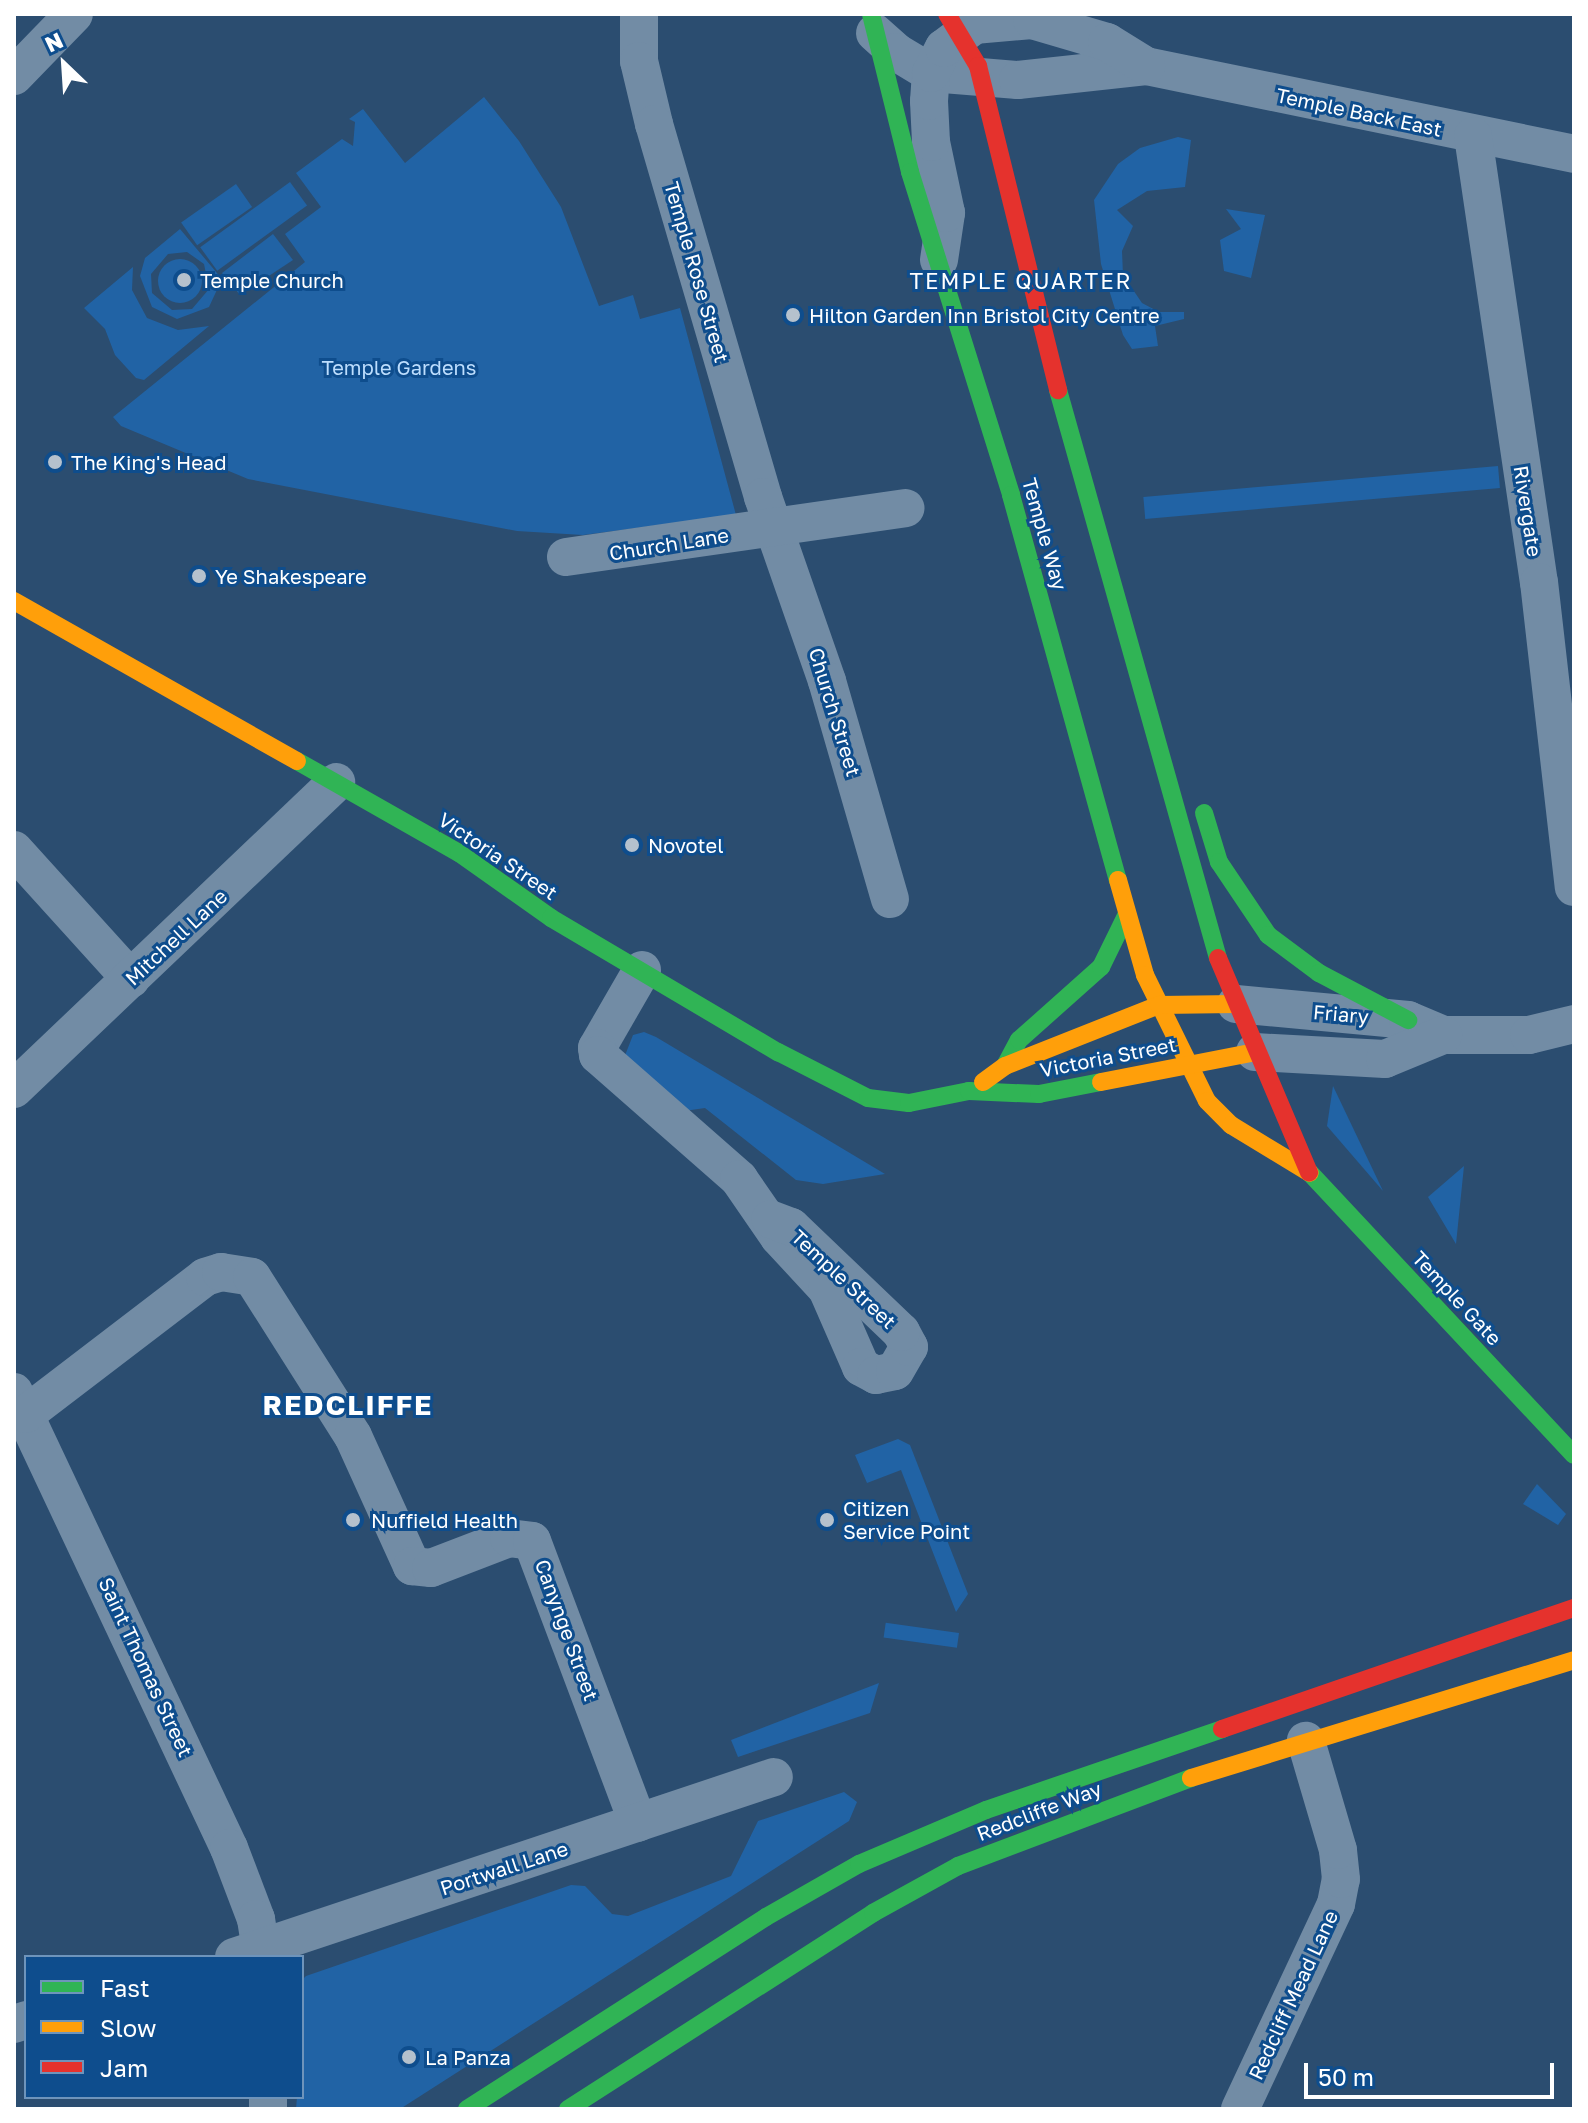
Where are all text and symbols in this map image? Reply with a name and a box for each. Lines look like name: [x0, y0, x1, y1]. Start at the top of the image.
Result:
north arrow: [24, 24, 104, 104]
text: N: [40, 26, 67, 58]
street label: Temple Back East: [1274, 83, 1444, 141]
street label: Temple Rose Street: [660, 179, 734, 365]
place label: Temple Church: [200, 268, 344, 292]
district label: TEMPLE QUARTER: [909, 268, 1133, 294]
marker: Temple Church: [175, 271, 193, 289]
place label: Hilton Garden Inn Bristol City Centre: [809, 303, 1160, 327]
marker: Hilton Garden Inn Bristol City Centre: [784, 306, 802, 324]
park label: Temple Gardens: [322, 355, 476, 379]
place label: The King's Head: [71, 450, 226, 474]
marker: The King's Head: [46, 453, 64, 471]
street label: Rivergate: [1509, 464, 1547, 558]
street label: Temple Way: [1018, 475, 1072, 593]
street label: Church Lane: [608, 523, 730, 565]
place label: Ye Shakespeare: [215, 564, 367, 588]
marker: Ye Shakespeare: [190, 567, 208, 585]
street label: Church Street: [804, 645, 866, 779]
street label: Victoria Street: [434, 807, 562, 905]
place label: Novotel: [648, 833, 724, 857]
marker: Novotel: [623, 836, 641, 854]
street label: Mitchell Lane: [120, 884, 232, 990]
street label: Friary: [1312, 1000, 1370, 1028]
street label: Victoria Street: [1038, 1032, 1178, 1082]
street label: Temple Street: [787, 1224, 901, 1334]
street label: Temple Gate: [1407, 1246, 1507, 1350]
district label: REDCLIFFE: [262, 1388, 434, 1422]
place label: Citizen Service Point: [843, 1496, 970, 1543]
place label: Nuffield Health: [371, 1508, 518, 1532]
marker: Nuffield Health: [342, 1509, 364, 1531]
marker: Citizen Service Point: [818, 1511, 836, 1529]
street label: Canynge Street: [530, 1556, 604, 1704]
street label: Saint Thomas Street: [94, 1574, 198, 1760]
street label: Redcliffe Way: [973, 1776, 1105, 1846]
street label: Portwall Lane: [437, 1836, 571, 1900]
street label: Redcliff Mead Lane: [1243, 1907, 1343, 2083]
legend: [24, 1955, 304, 2099]
text: Fast: [100, 1973, 150, 2002]
text: Slow: [100, 2013, 156, 2042]
place label: La Panza: [425, 2045, 511, 2069]
scale bar: [1308, 2047, 1558, 2097]
marker: La Panza: [400, 2048, 418, 2066]
text: Jam: [100, 2053, 148, 2082]
text: 50 m: [1318, 2062, 1374, 2091]

